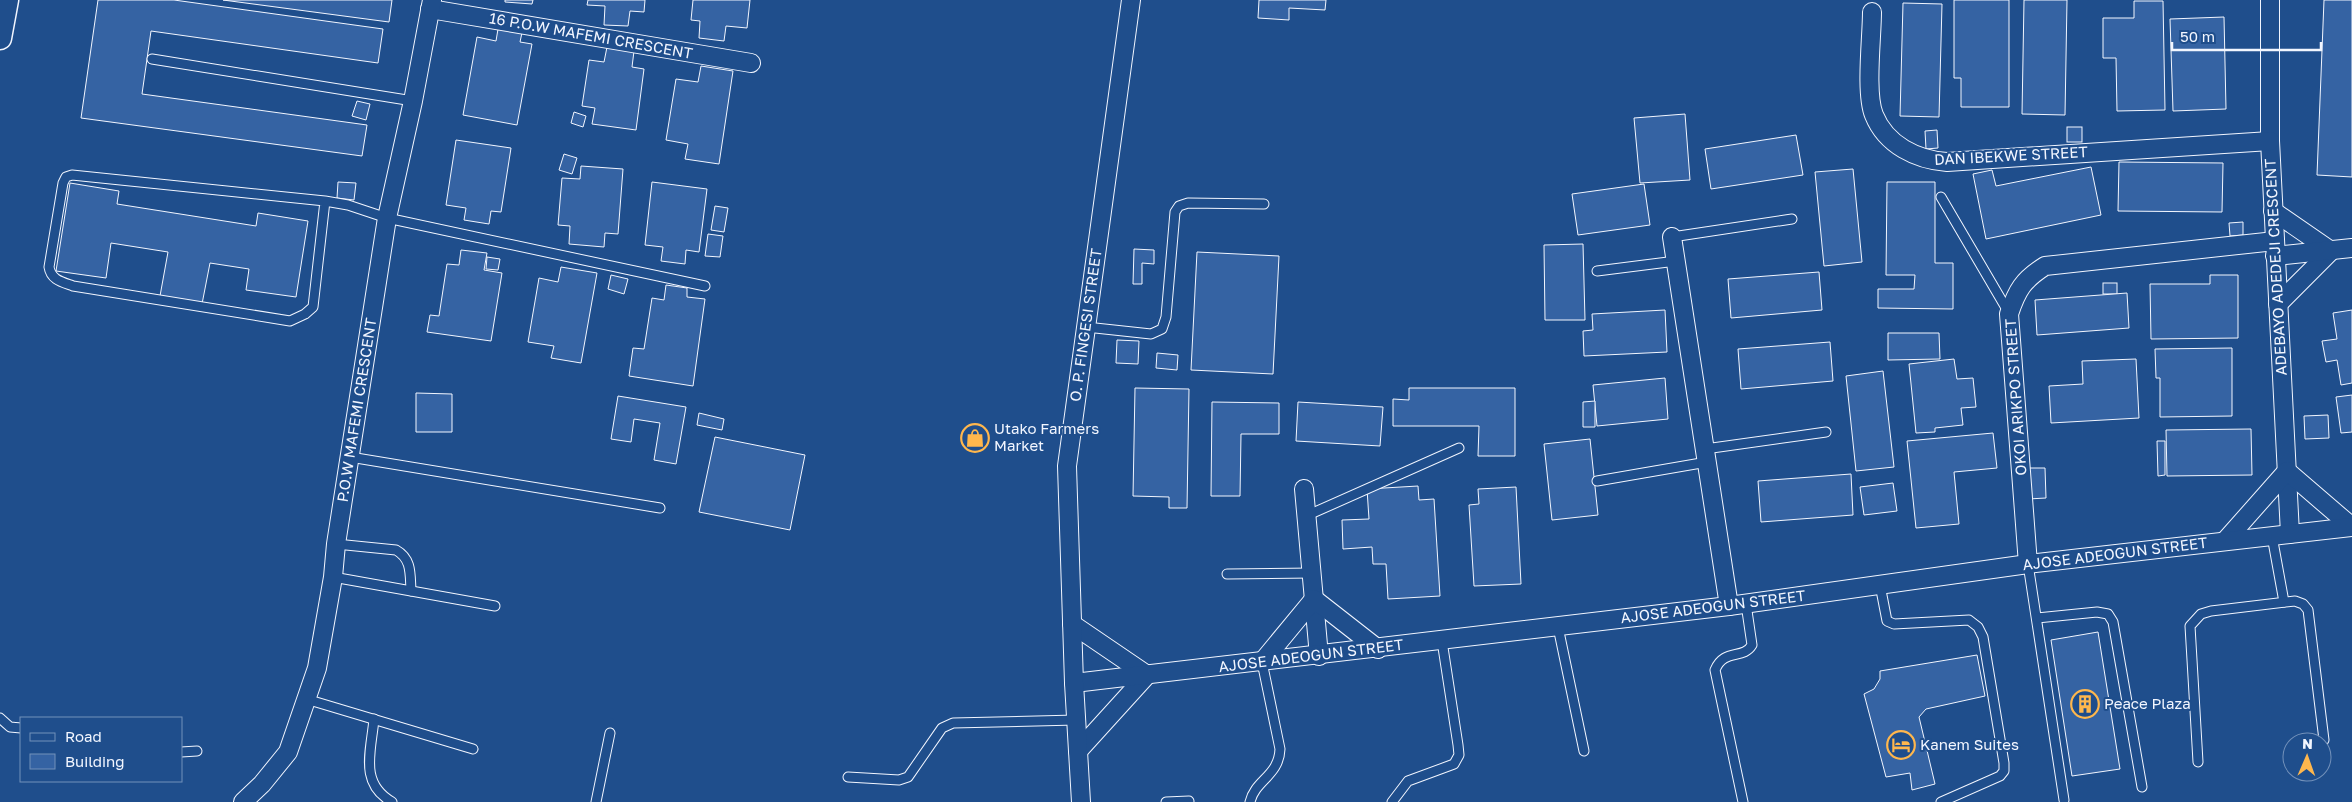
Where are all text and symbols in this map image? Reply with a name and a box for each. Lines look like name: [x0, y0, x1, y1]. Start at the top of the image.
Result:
street label: 16 P.O.W MAFEMI CRESCENT: [488, 8, 694, 62]
scale bar: [2172, 20, 2321, 52]
text: 50 m: [2180, 27, 2215, 45]
street label: DAN IBEKWE STREET: [1934, 142, 2088, 168]
street label: ADEBAYO ADEDEJI CRESCENT: [2260, 158, 2290, 376]
street label: O. P. FINGESI STREET: [1065, 247, 1105, 403]
street label: P.O.W MAFEMI CRESCENT: [333, 317, 379, 503]
street label: OKOI ARIKPO STREET: [2001, 318, 2029, 476]
place label: Utako Farmers Market: [994, 419, 1099, 454]
shop icon: Utako Farmers Market: [960, 423, 990, 453]
street label: AJOSE ADEOGUN STREET: [2021, 533, 2208, 573]
street label: AJOSE ADEOGUN STREET: [1619, 586, 1806, 626]
street label: AJOSE ADEOGUN STREET: [1217, 635, 1404, 675]
building icon: Peace Plaza: [2070, 689, 2100, 719]
place label: Peace Plaza: [2104, 694, 2191, 712]
legend: [20, 717, 182, 782]
text: Road: [65, 727, 102, 745]
hotel icon: Kanem Suites: [1886, 730, 1916, 760]
north arrow: [2282, 732, 2332, 782]
place label: Kanem Suites: [1920, 735, 2019, 753]
text: N: [2302, 735, 2313, 752]
text: Building: [65, 752, 125, 770]

